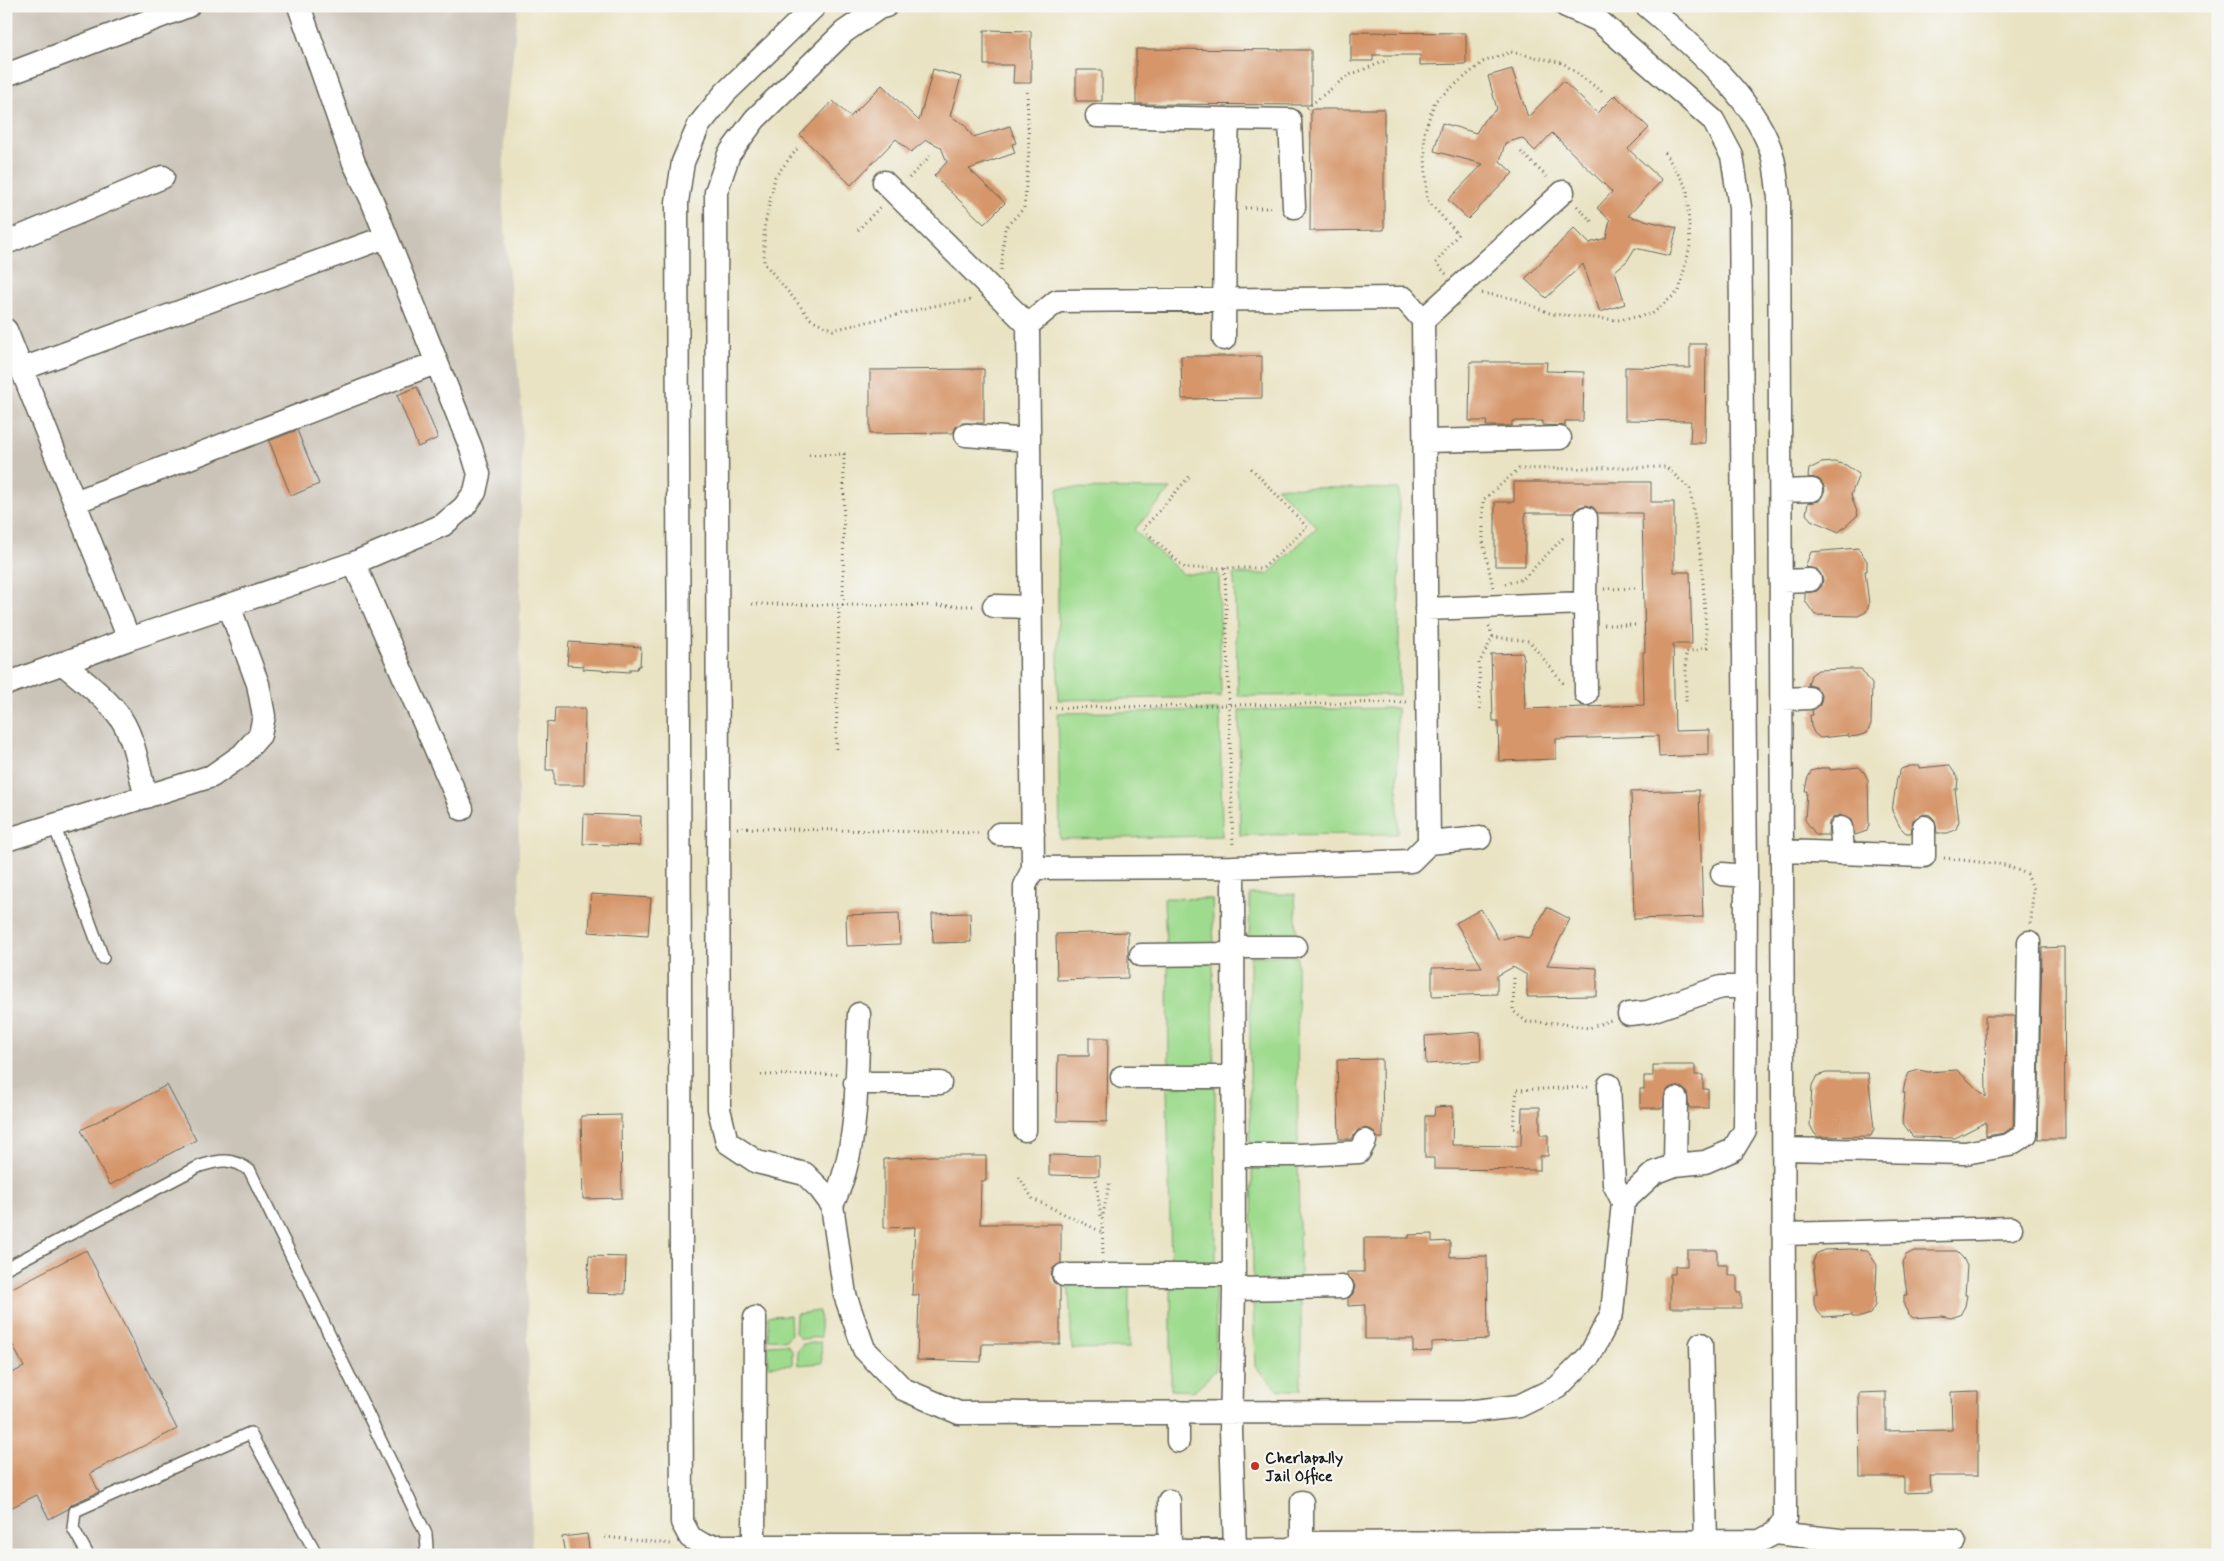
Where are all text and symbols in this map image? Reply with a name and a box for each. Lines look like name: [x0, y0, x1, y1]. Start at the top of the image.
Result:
place label: Cherlapally Jail Office: [1265, 1448, 1343, 1487]
marker: Cherlapally Jail Office: [1249, 1460, 1261, 1472]

